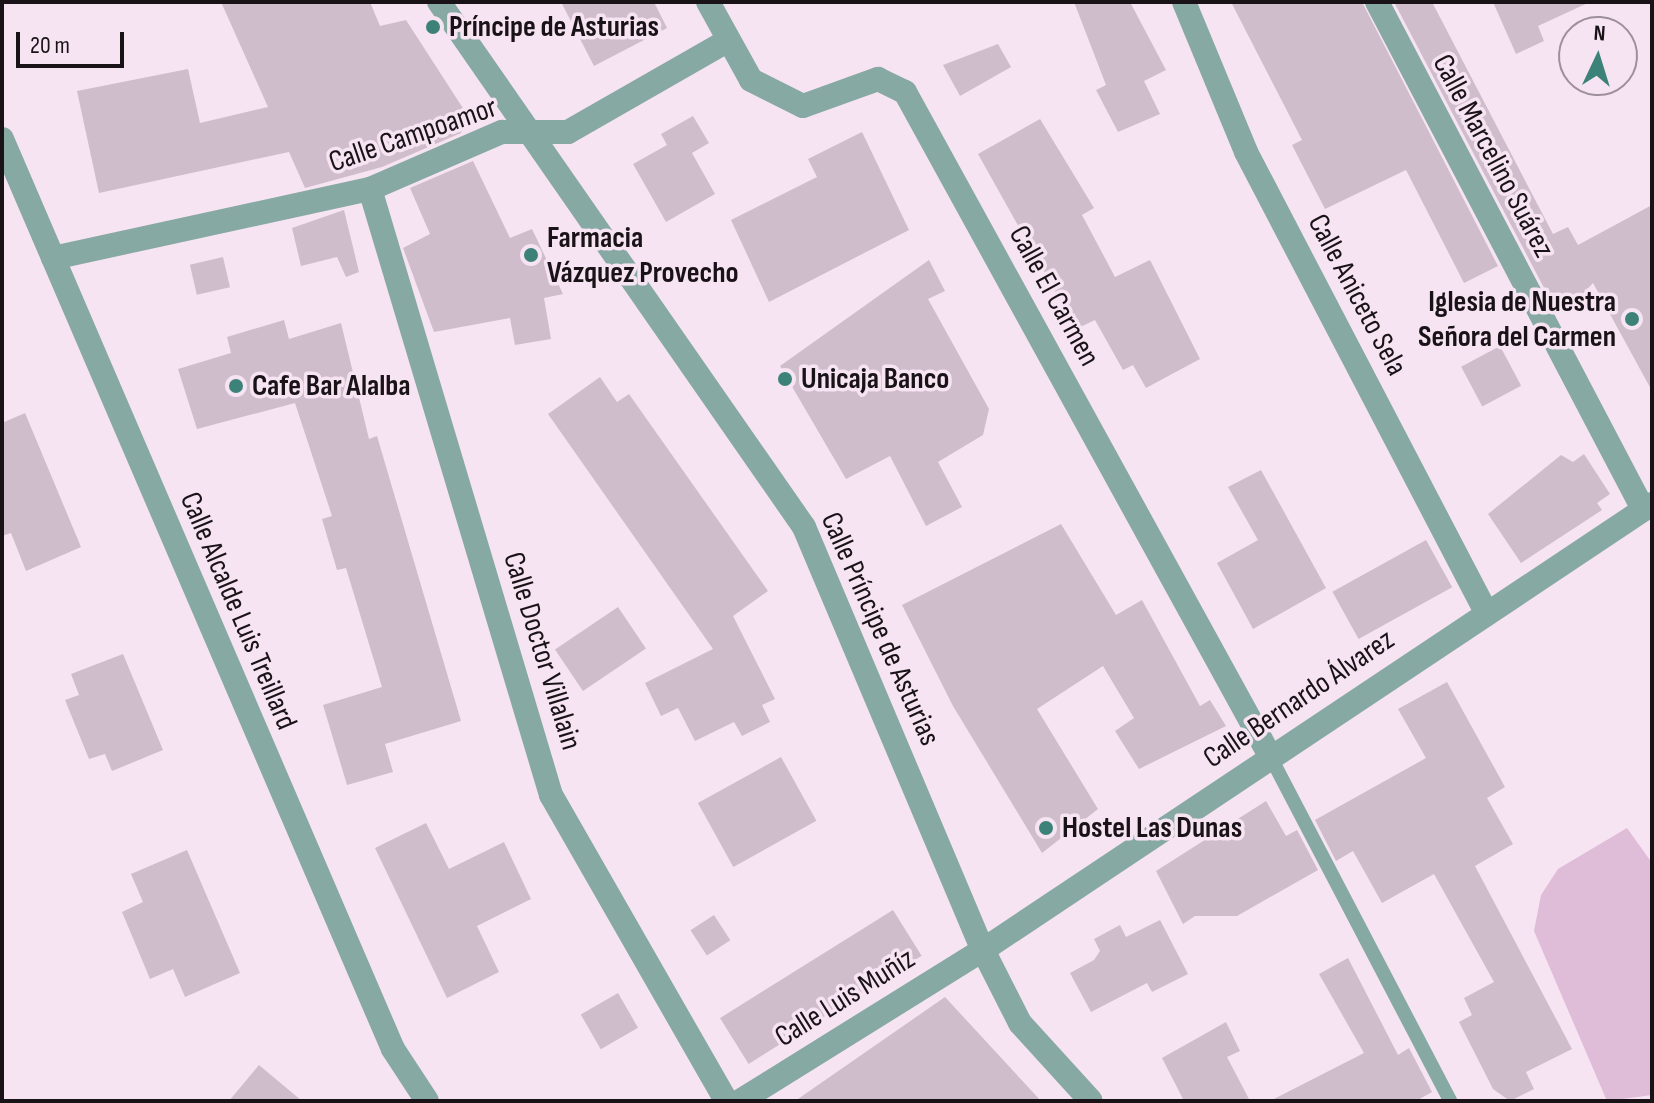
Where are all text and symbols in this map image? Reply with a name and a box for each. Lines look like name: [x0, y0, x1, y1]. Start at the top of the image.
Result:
place label: Príncipe de Asturias: [449, 9, 659, 45]
scale bar: [20, 16, 128, 66]
north arrow: [1558, 16, 1638, 96]
marker: Príncipe de Asturias: [424, 18, 442, 36]
text: N: [1593, 20, 1606, 47]
text: 20 m: [30, 31, 70, 60]
street label: Calle Marcelino Suárez: [1424, 48, 1562, 264]
street label: Calle Campoamor: [324, 89, 502, 181]
street label: Calle Aniceto Sela: [1299, 208, 1415, 382]
place label: Farmacia Vázquez Provecho: [547, 220, 739, 290]
street label: Calle El Carmen: [1001, 220, 1107, 372]
marker: Farmacia Vázquez Provecho: [522, 246, 540, 264]
place label: Iglesia de Nuestra Señora del Carmen: [1418, 284, 1616, 354]
marker: Iglesia de Nuestra Señora del Carmen: [1623, 310, 1641, 328]
place label: Unicaja Banco: [801, 361, 949, 397]
place label: Cafe Bar Alalba: [252, 368, 411, 404]
marker: Unicaja Banco: [776, 370, 794, 388]
marker: Cafe Bar Alalba: [227, 377, 245, 395]
street label: Calle Alcalde Luis Treillard: [172, 487, 304, 735]
street label: Calle Príncipe de Asturias: [812, 507, 948, 751]
street label: Calle Doctor Villalain: [495, 548, 589, 754]
street label: Calle Bernardo Álvarez: [1197, 622, 1401, 776]
place label: Hostel Las Dunas: [1062, 810, 1242, 846]
marker: Hostel Las Dunas: [1037, 819, 1055, 837]
street label: Calle Luis Muñíz: [769, 941, 921, 1055]

